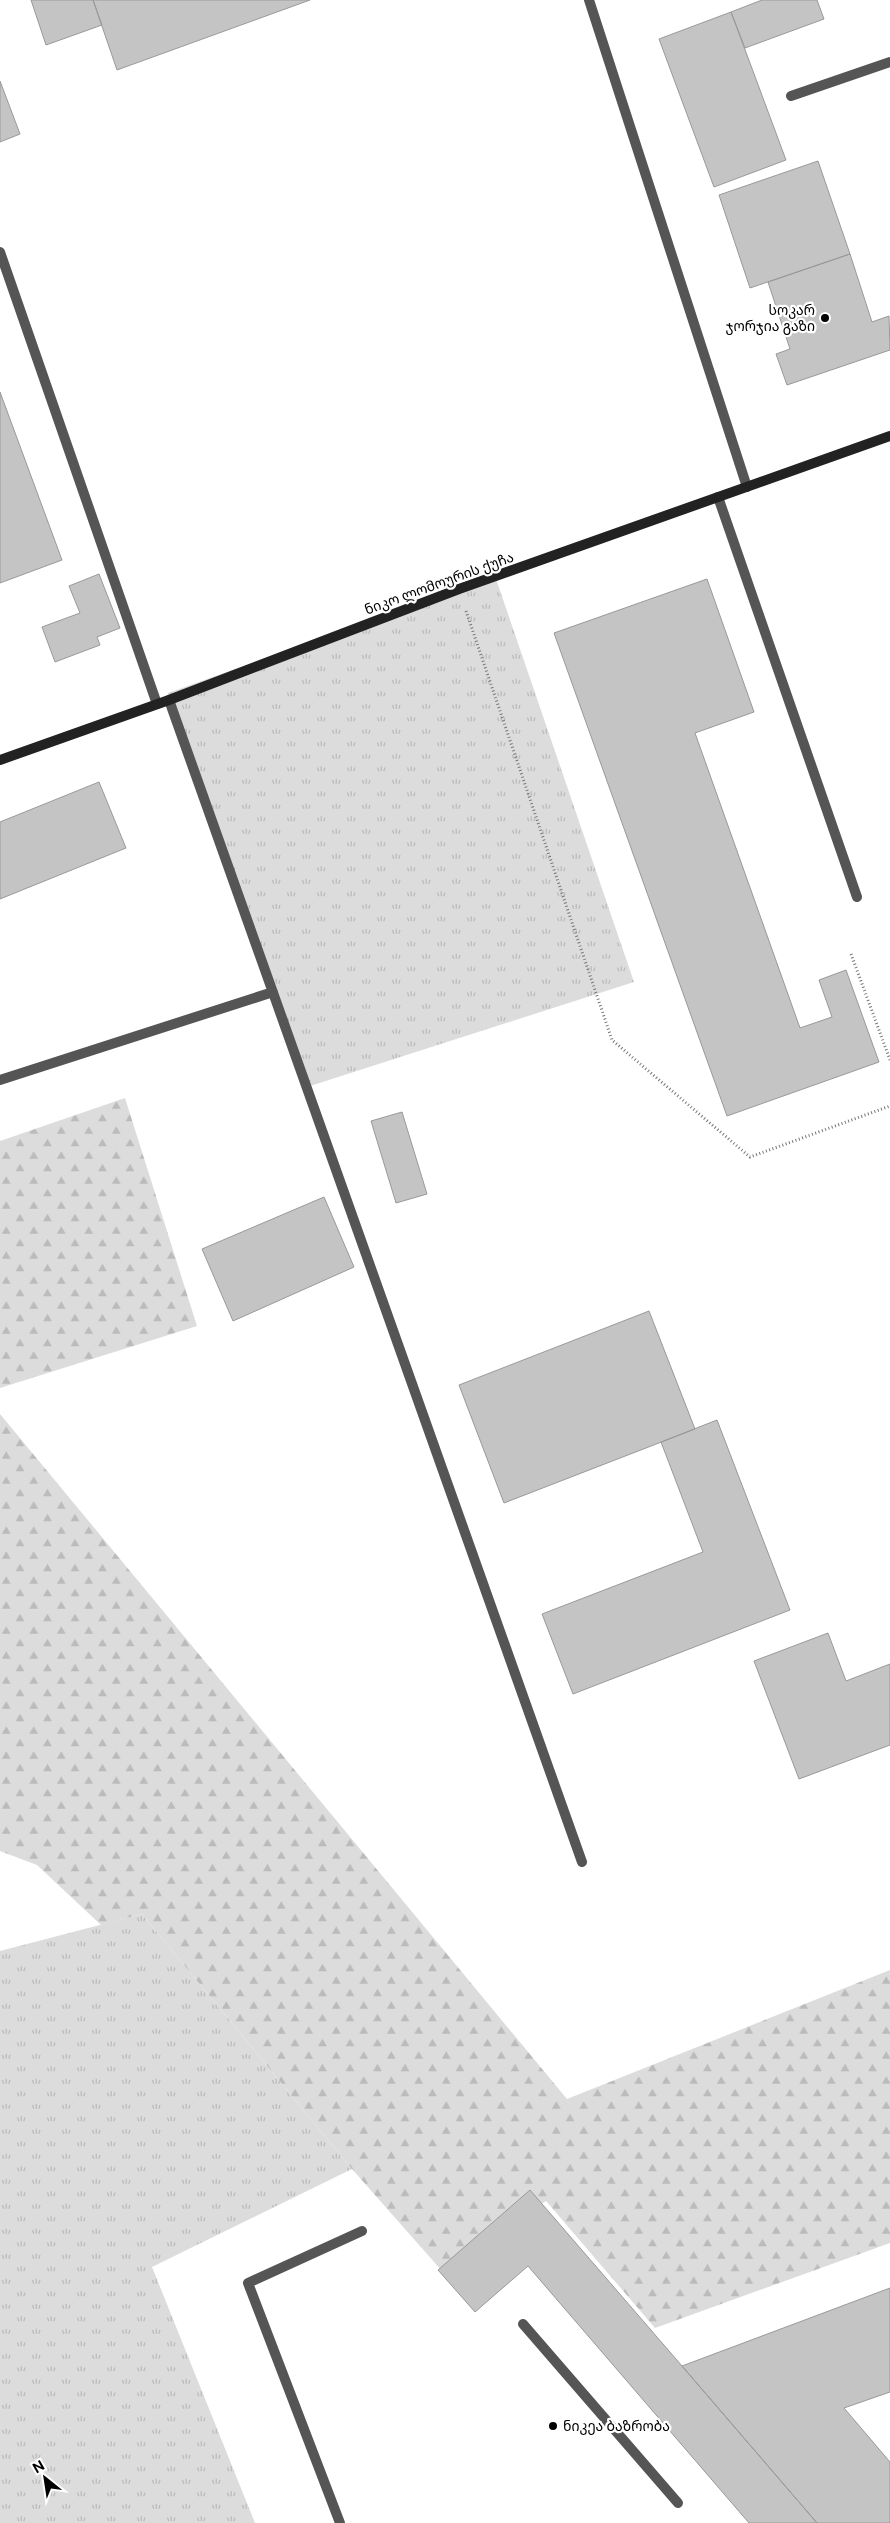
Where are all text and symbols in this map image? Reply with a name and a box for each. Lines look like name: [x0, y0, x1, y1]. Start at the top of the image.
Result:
place label: სოკარ ჯორჯია გაზი: [725, 302, 815, 335]
marker: სოკარ ჯორჯია გაზი: [819, 312, 831, 324]
street label: ნიკო ლომოურის ქუჩა: [362, 549, 516, 618]
place label: ნიკეა ბაზრობა: [563, 2418, 670, 2435]
marker: ნიკეა ბაზრობა: [547, 2420, 559, 2432]
north arrow: [20, 2453, 70, 2503]
text: N: [30, 2457, 47, 2476]

